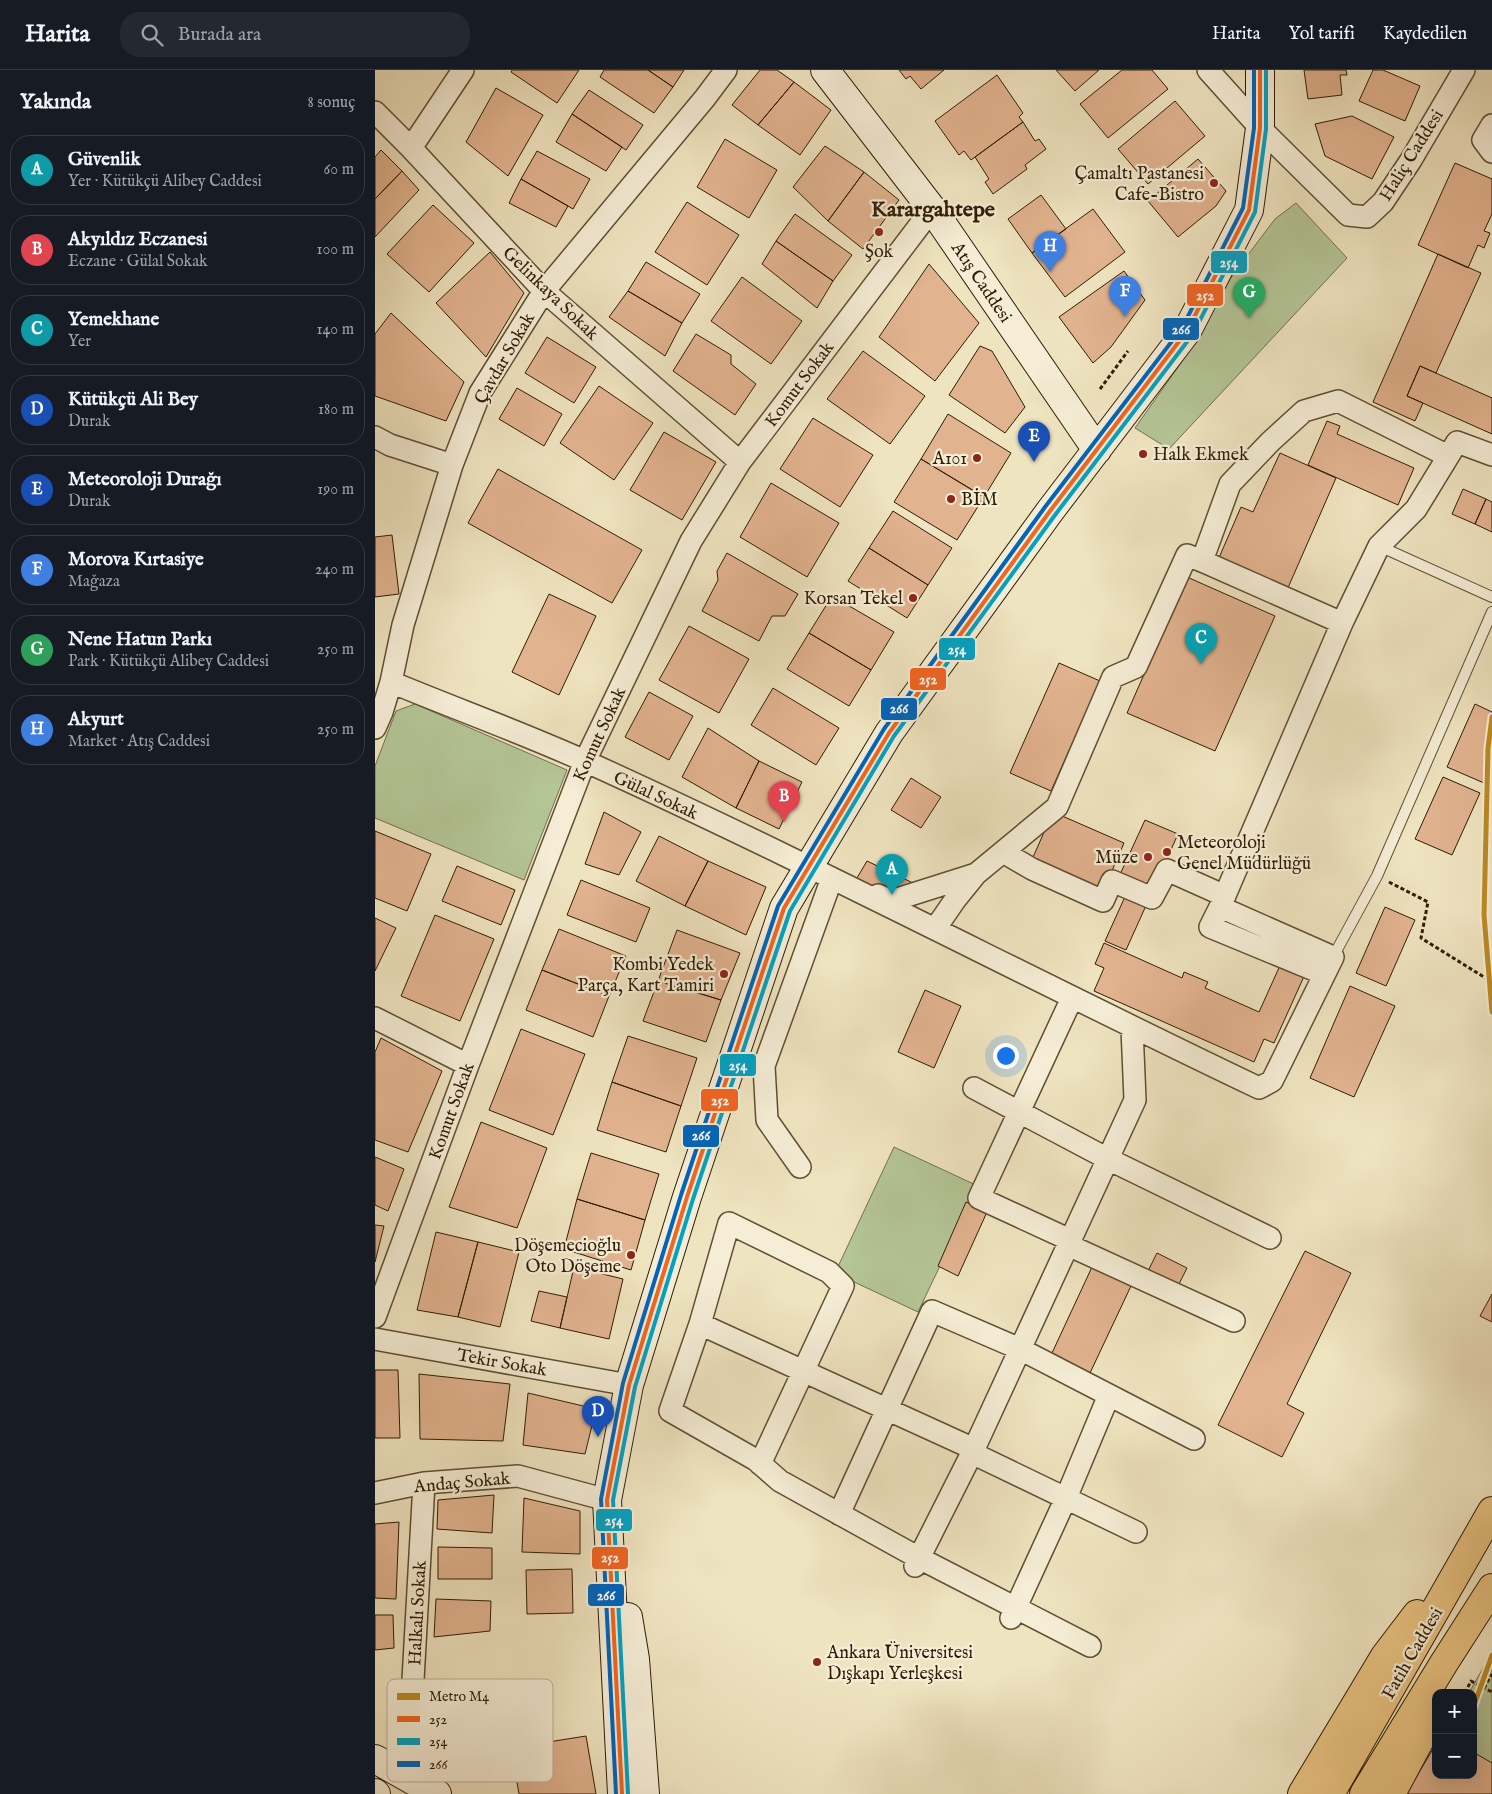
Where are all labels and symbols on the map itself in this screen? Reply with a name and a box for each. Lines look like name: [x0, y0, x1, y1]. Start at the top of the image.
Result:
street label: Haliç Caddesi: [1375, 105, 1450, 206]
place label: Çamaltı Pastanesi Cafe-Bistro: [1074, 163, 1204, 207]
marker: Çamaltı Pastanesi Cafe-Bistro: [1208, 177, 1220, 189]
district label: Karargahtepe: [871, 196, 995, 224]
marker: Şok: [873, 226, 885, 238]
pin: H: [1034, 231, 1066, 272]
street label: Atış Caddesi: [945, 237, 1016, 328]
place label: Şok: [865, 241, 894, 264]
street label: Gelinkaya Sokak: [497, 242, 603, 346]
line badge: 254: [1210, 250, 1248, 274]
text: 254: [1220, 254, 1239, 272]
pin: F: [1109, 276, 1141, 317]
pin: G: [1233, 277, 1265, 318]
line badge: 252: [1186, 283, 1224, 307]
text: 252: [1196, 287, 1214, 305]
street label: Çavdar Sokak: [470, 308, 541, 409]
line badge: 266: [1162, 317, 1200, 341]
text: 266: [1172, 321, 1191, 339]
street label: Komut Sokak: [760, 337, 840, 432]
pin: E: [1018, 421, 1050, 462]
place label: Halk Ekmek: [1153, 444, 1249, 467]
place label: A101: [932, 448, 967, 471]
marker: Halk Ekmek: [1137, 448, 1149, 460]
marker: A101: [971, 452, 983, 464]
place label: BİM: [961, 488, 998, 512]
marker: BİM: [945, 493, 957, 505]
place label: Korsan Tekel: [804, 588, 903, 611]
marker: Korsan Tekel: [907, 592, 919, 604]
pin: C: [1185, 623, 1217, 664]
line badge: 254: [938, 637, 976, 661]
text: 254: [948, 641, 967, 659]
line badge: 252: [909, 667, 947, 691]
text: 252: [919, 671, 937, 689]
street label: Komut Sokak: [568, 683, 632, 786]
line badge: 266: [880, 697, 918, 721]
text: 266: [890, 700, 909, 718]
street label: Gülal Sokak: [609, 767, 702, 826]
pin: B: [768, 781, 800, 822]
place label: Meteoroloji Genel Müdürlüğü: [1177, 832, 1311, 876]
marker: Meteoroloji Genel Müdürlüğü: [1161, 846, 1173, 858]
place label: Müze: [1095, 847, 1138, 870]
marker: Müze: [1142, 851, 1154, 863]
pin: A: [876, 854, 908, 895]
place label: Kombi Yedek Parça, Kart Tamiri: [578, 954, 714, 998]
marker: Kombi Yedek Parça, Kart Tamiri: [718, 968, 730, 980]
your location: [993, 1043, 1019, 1069]
line badge: 254: [719, 1053, 757, 1077]
text: 254: [729, 1057, 748, 1075]
street label: Komut Sokak: [424, 1059, 481, 1163]
line badge: 252: [700, 1088, 739, 1112]
text: 252: [711, 1092, 729, 1110]
line badge: 266: [682, 1124, 720, 1148]
text: 266: [692, 1127, 711, 1145]
place label: Döşemecioğlu Oto Döşeme: [514, 1235, 621, 1279]
marker: Döşemecioğlu Oto Döşeme: [625, 1249, 637, 1261]
street label: Tekir Sokak: [455, 1344, 549, 1383]
pin: D: [582, 1396, 614, 1437]
street label: Andaç Sokak: [412, 1468, 512, 1499]
line badge: 254: [595, 1508, 633, 1532]
text: 254: [605, 1512, 624, 1530]
line badge: 252: [591, 1546, 629, 1570]
text: 252: [601, 1549, 619, 1567]
street label: Halkalı Sokak: [404, 1560, 433, 1666]
line badge: 266: [587, 1583, 625, 1607]
text: 266: [597, 1587, 616, 1605]
street label: Fatih Caddesi: [1378, 1603, 1449, 1704]
place label: Ankara Üniversitesi Dışkapı Yerleşkesi: [826, 1641, 973, 1686]
marker: Ankara Üniversitesi Dışkapı Yerleşkesi: [811, 1656, 823, 1668]
legend: [387, 1679, 553, 1782]
text: Metro M4: [429, 1688, 489, 1706]
text: 252: [429, 1711, 448, 1729]
text: 254: [429, 1733, 448, 1751]
text: 266: [429, 1756, 448, 1774]

